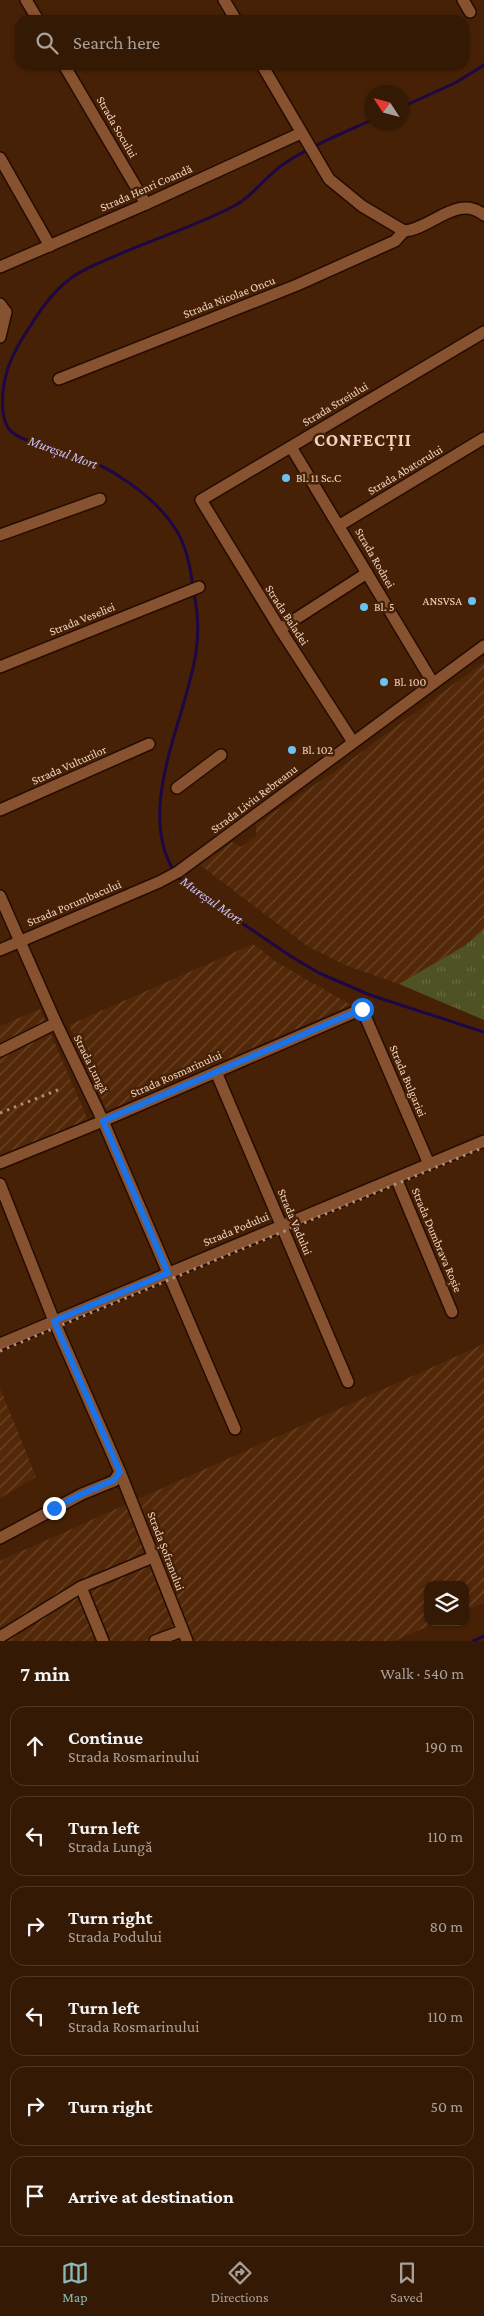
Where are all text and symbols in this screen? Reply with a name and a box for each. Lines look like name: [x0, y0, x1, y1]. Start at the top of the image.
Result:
search box: [15, 15, 469, 70]
icon: search: [33, 29, 61, 57]
text: Search here: [73, 32, 160, 53]
north arrow: [364, 85, 409, 130]
street label: Strada Socului: [94, 94, 140, 160]
street label: Strada Henri Coandă: [98, 161, 195, 215]
street label: Strada Nicolae Oncu: [181, 273, 278, 321]
street label: Strada Streiului: [300, 379, 370, 429]
district label: CONFECȚII: [314, 430, 412, 451]
water label: Mureșul Mort: [25, 432, 101, 473]
street label: Strada Abatorului: [365, 442, 445, 498]
place label: Bl. 11 Sc.C: [296, 471, 341, 485]
marker: Bl. 11 Sc.C: [280, 472, 292, 484]
street label: Strada Rodnei: [352, 526, 398, 590]
street label: Strada Baladei: [262, 582, 312, 648]
place label: ANSVSA: [423, 594, 462, 608]
marker: ANSVSA: [466, 595, 478, 607]
street label: Strada Veseliei: [47, 599, 117, 639]
place label: Bl. 5: [374, 600, 394, 614]
marker: Bl. 5: [358, 601, 370, 613]
place label: Bl. 100: [394, 675, 426, 689]
marker: Bl. 100: [378, 676, 390, 688]
street label: Strada Vulturilor: [29, 742, 109, 788]
place label: Bl. 102: [302, 743, 333, 757]
marker: Bl. 102: [286, 744, 298, 756]
street label: Strada Liviu Rebreanu: [208, 761, 301, 836]
water label: Mureșul Mort: [176, 872, 247, 929]
street label: Strada Porumbacului: [25, 877, 123, 929]
route start: [351, 998, 374, 1021]
street label: Strada Lungă: [71, 1032, 111, 1096]
street label: Strada Bulgariei: [387, 1043, 429, 1119]
street label: Strada Rosmarinului: [128, 1048, 224, 1100]
street label: Strada Dumbrava Roșie: [408, 1186, 465, 1295]
street label: Strada Vadului: [275, 1187, 315, 1257]
street label: Strada Podului: [201, 1209, 271, 1249]
route end: [43, 1497, 66, 1520]
street label: Strada Șofranului: [144, 1510, 187, 1593]
map controls: [424, 1581, 469, 1626]
button: layers: [424, 1581, 469, 1626]
text: 7 min: [20, 1662, 70, 1686]
text: Walk · 540 m: [380, 1665, 464, 1682]
text: Continue: [68, 1727, 143, 1748]
icon: ahead: [21, 1732, 49, 1760]
text: 190 m: [425, 1738, 463, 1755]
text: Strada Rosmarinului: [68, 1748, 199, 1765]
text: Turn left: [68, 1817, 140, 1838]
icon: left: [21, 1822, 49, 1850]
text: 110 m: [427, 1828, 463, 1845]
text: Strada Lungă: [68, 1838, 152, 1855]
text: Turn right: [68, 1907, 153, 1928]
icon: right: [21, 1912, 49, 1940]
text: 80 m: [429, 1918, 463, 1935]
text: Strada Podului: [68, 1928, 162, 1945]
text: Turn left: [68, 1997, 140, 2018]
icon: left: [21, 2002, 49, 2030]
text: 110 m: [427, 2008, 463, 2025]
text: Strada Rosmarinului: [68, 2018, 199, 2035]
icon: right: [21, 2092, 49, 2120]
text: Turn right: [68, 2096, 153, 2117]
text: 50 m: [431, 2098, 463, 2115]
icon: arrive: [21, 2182, 49, 2210]
text: Arrive at destination: [68, 2186, 234, 2207]
tab: Map: [61, 2259, 89, 2305]
tab: Directions: [211, 2259, 269, 2305]
tab: Saved: [390, 2259, 423, 2305]

